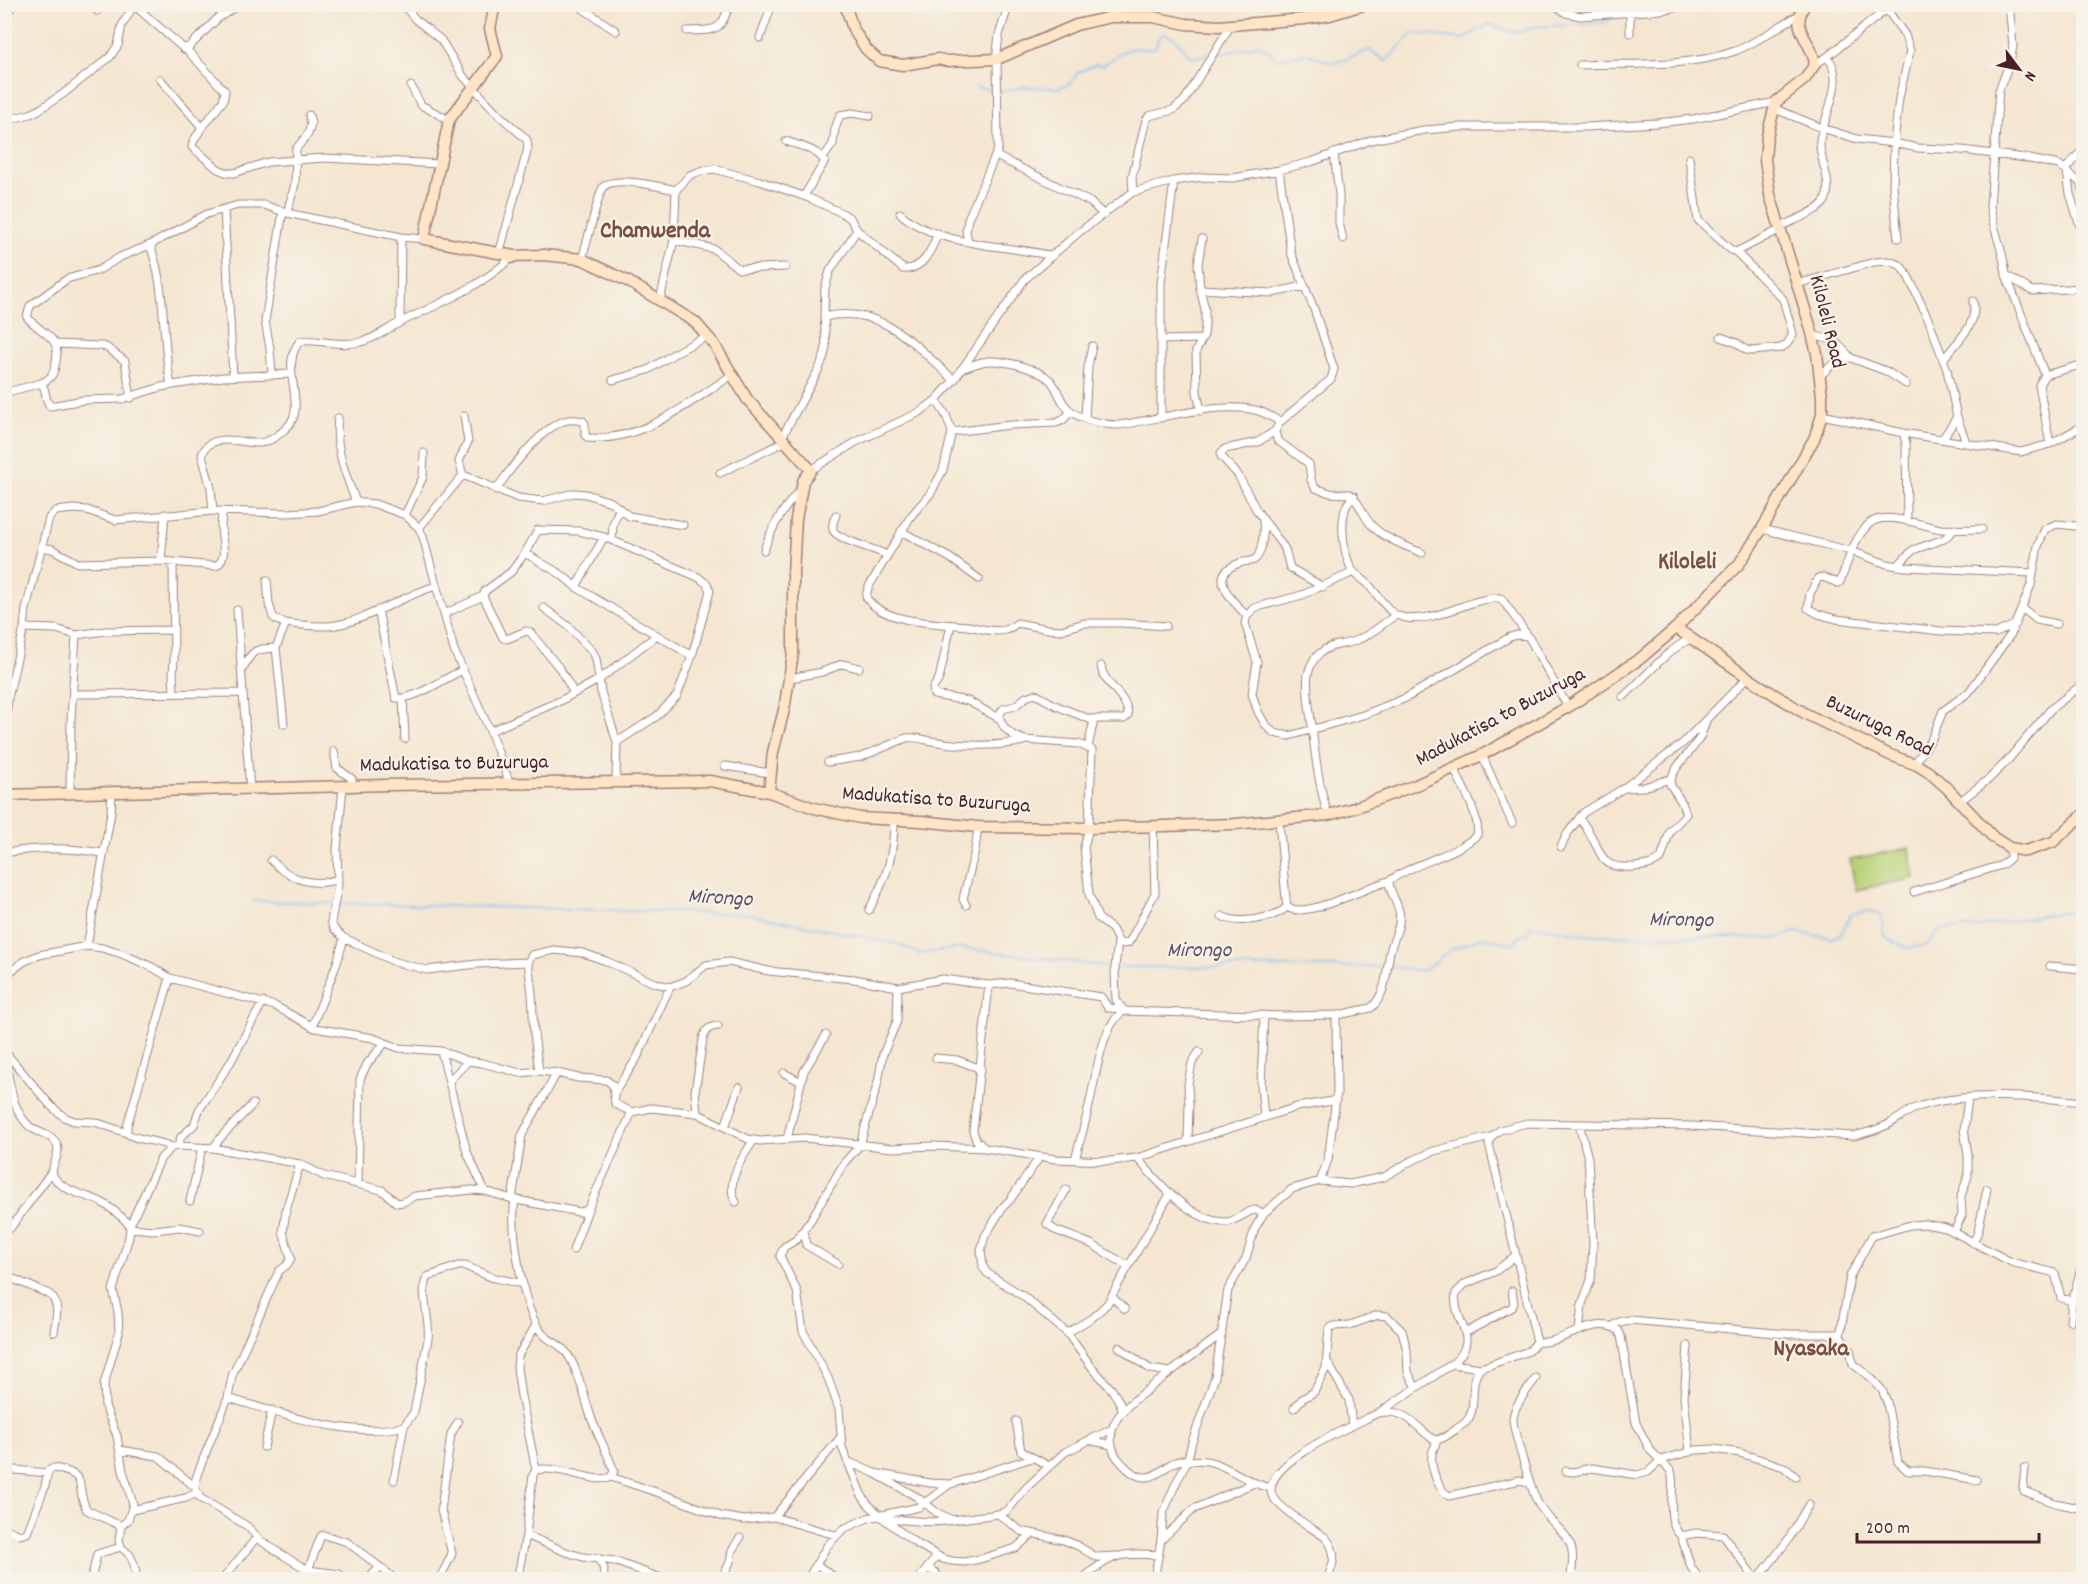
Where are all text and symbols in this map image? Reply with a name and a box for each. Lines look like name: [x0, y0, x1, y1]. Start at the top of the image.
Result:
north arrow: [1989, 39, 2049, 99]
text: N: [2018, 66, 2041, 85]
district label: Chamwenda: [600, 215, 711, 249]
street label: Kiloleli Road: [1800, 272, 1852, 372]
district label: Kiloleli: [1658, 546, 1717, 580]
street label: Madukatisa to Buzuruga: [1411, 660, 1592, 775]
street label: Buzuruga Road: [1820, 688, 1938, 766]
street label: Madukatisa to Buzuruga: [360, 748, 550, 782]
street label: Madukatisa to Buzuruga: [841, 779, 1032, 823]
water label: Mirongo: [687, 882, 754, 916]
water label: Mirongo: [1649, 905, 1715, 937]
water label: Mirongo: [1167, 936, 1232, 967]
district label: Nyasaka: [1773, 1333, 1849, 1367]
scale bar: [1857, 1506, 2038, 1544]
text: 200 m: [1866, 1517, 1910, 1542]

